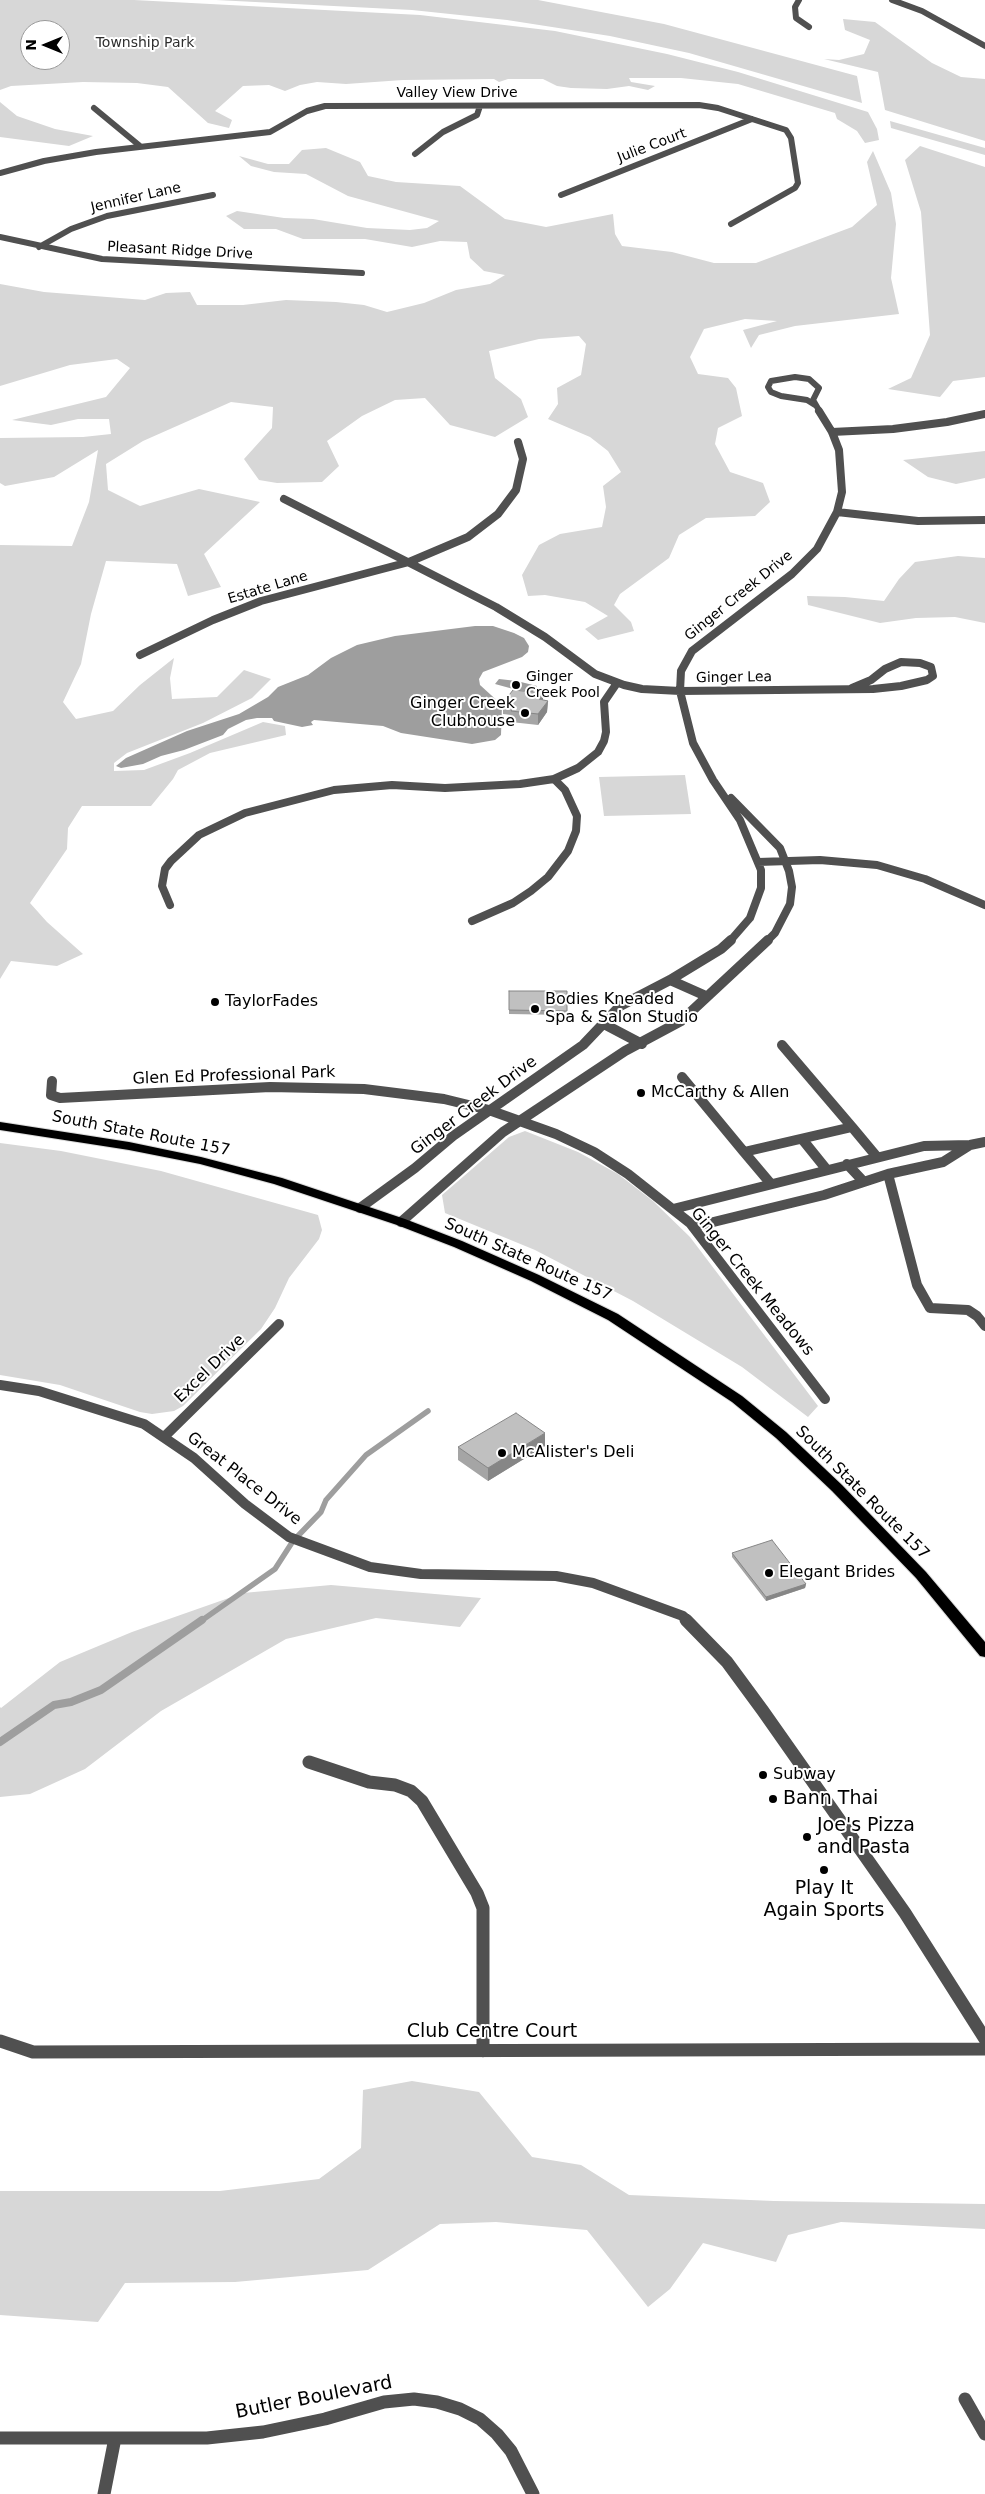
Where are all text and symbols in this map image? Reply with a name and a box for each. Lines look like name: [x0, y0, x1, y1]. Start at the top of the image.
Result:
north arrow: [20, 20, 70, 70]
park label: Township Park: [96, 35, 194, 51]
text: N: [23, 39, 39, 51]
street label: Valley View Drive: [396, 85, 518, 101]
street label: Julie Court: [615, 125, 689, 167]
street label: Jennifer Lane: [89, 179, 183, 217]
street label: Pleasant Ridge Drive: [107, 239, 253, 263]
street label: Ginger Creek Drive: [682, 547, 796, 645]
street label: Estate Lane: [226, 568, 310, 608]
place label: Ginger Creek Pool: [526, 669, 600, 702]
street label: Ginger Lea: [696, 669, 772, 687]
marker: Ginger Creek Pool: [510, 679, 522, 691]
place label: Ginger Creek Clubhouse: [410, 694, 515, 732]
marker: Ginger Creek Clubhouse: [519, 707, 531, 719]
place label: Bodies Kneaded Spa & Salon Studio: [545, 990, 698, 1028]
place label: TaylorFades: [225, 992, 318, 1012]
marker: TaylorFades: [209, 996, 221, 1008]
marker: Bodies Kneaded Spa & Salon Studio: [529, 1003, 541, 1015]
street label: Ginger Creek Drive: [407, 1052, 541, 1160]
street label: Glen Ed Professional Park: [132, 1063, 336, 1089]
place label: McCarthy & Allen: [651, 1083, 790, 1103]
marker: McCarthy & Allen: [635, 1087, 647, 1099]
street label: South State Route 157: [50, 1107, 232, 1161]
street label: Ginger Creek Meadows: [686, 1204, 818, 1360]
street label: South State Route 157: [441, 1214, 615, 1306]
street label: Excel Drive: [171, 1331, 249, 1407]
street label: South State Route 157: [791, 1422, 933, 1564]
street label: Great Place Drive: [183, 1428, 305, 1530]
place label: McAlister's Deli: [512, 1443, 634, 1463]
marker: McAlister's Deli: [496, 1447, 508, 1459]
place label: Elegant Brides: [779, 1563, 895, 1583]
marker: Elegant Brides: [763, 1567, 775, 1579]
place label: Subway: [773, 1765, 836, 1785]
marker: Subway: [757, 1769, 769, 1781]
place label: Bann Thai: [783, 1788, 878, 1810]
marker: Bann Thai: [767, 1793, 779, 1805]
place label: Joe's Pizza and Pasta: [817, 1815, 915, 1859]
marker: Joe's Pizza and Pasta: [801, 1831, 813, 1843]
marker: Play It Again Sports: [818, 1864, 830, 1876]
place label: Play It Again Sports: [764, 1878, 884, 1922]
street label: Club Centre Court: [407, 2021, 577, 2043]
street label: Butler Boulevard: [234, 2372, 394, 2424]

